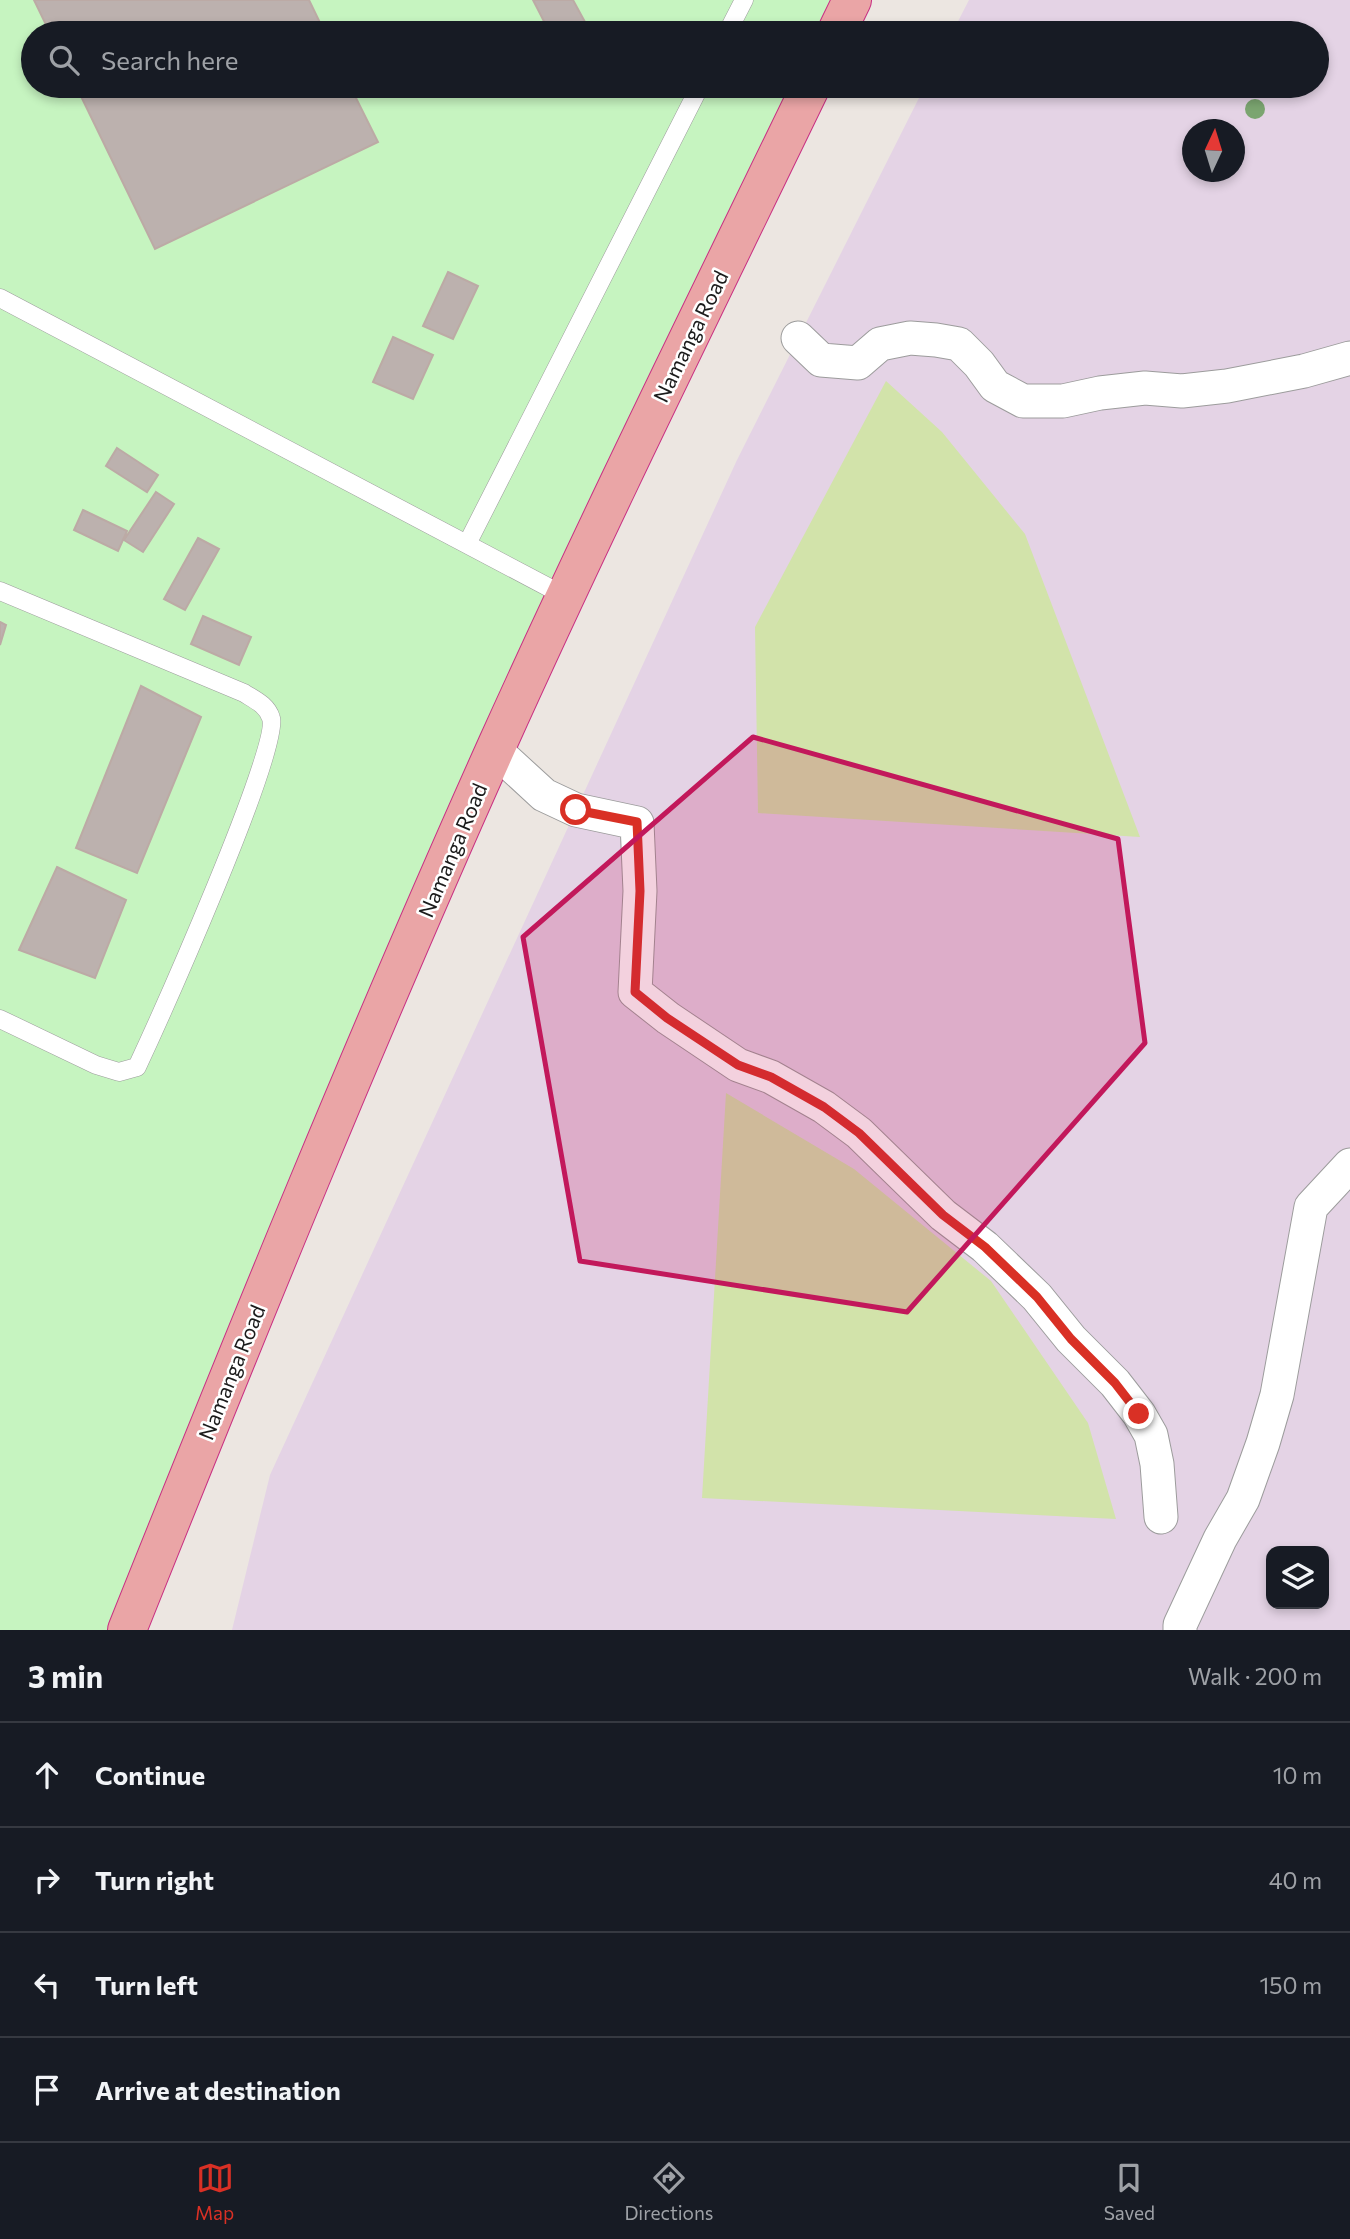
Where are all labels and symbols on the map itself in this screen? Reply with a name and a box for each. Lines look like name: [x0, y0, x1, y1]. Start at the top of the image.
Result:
north arrow: [1182, 119, 1245, 182]
street label: Namanga Road: [647, 266, 733, 406]
street label: Namanga Road: [412, 779, 492, 921]
route start: [560, 794, 591, 825]
street label: Namanga Road: [193, 1301, 269, 1443]
route end: [1123, 1398, 1154, 1429]

